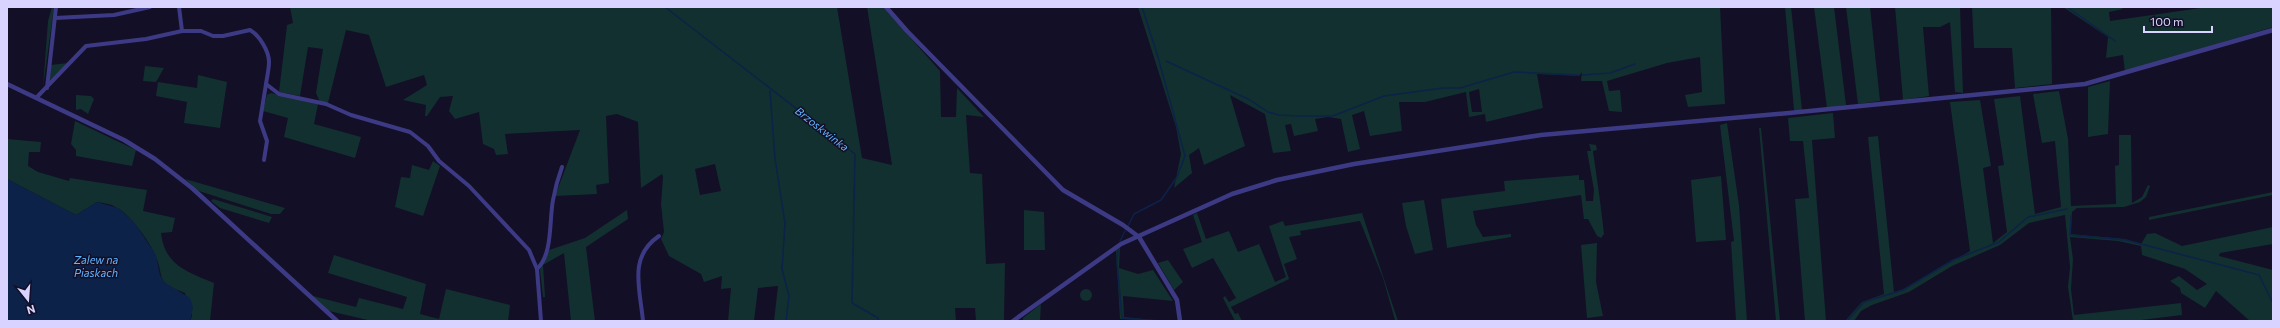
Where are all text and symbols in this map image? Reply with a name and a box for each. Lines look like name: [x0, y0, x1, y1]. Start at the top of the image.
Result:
scale bar: [2144, 8, 2212, 34]
text: 100 m: [2150, 14, 2184, 28]
water label: Brzoskwinka: [793, 104, 852, 154]
water label: Zalew na Piaskach: [73, 253, 119, 279]
north arrow: [8, 280, 48, 320]
text: N: [25, 303, 37, 317]

